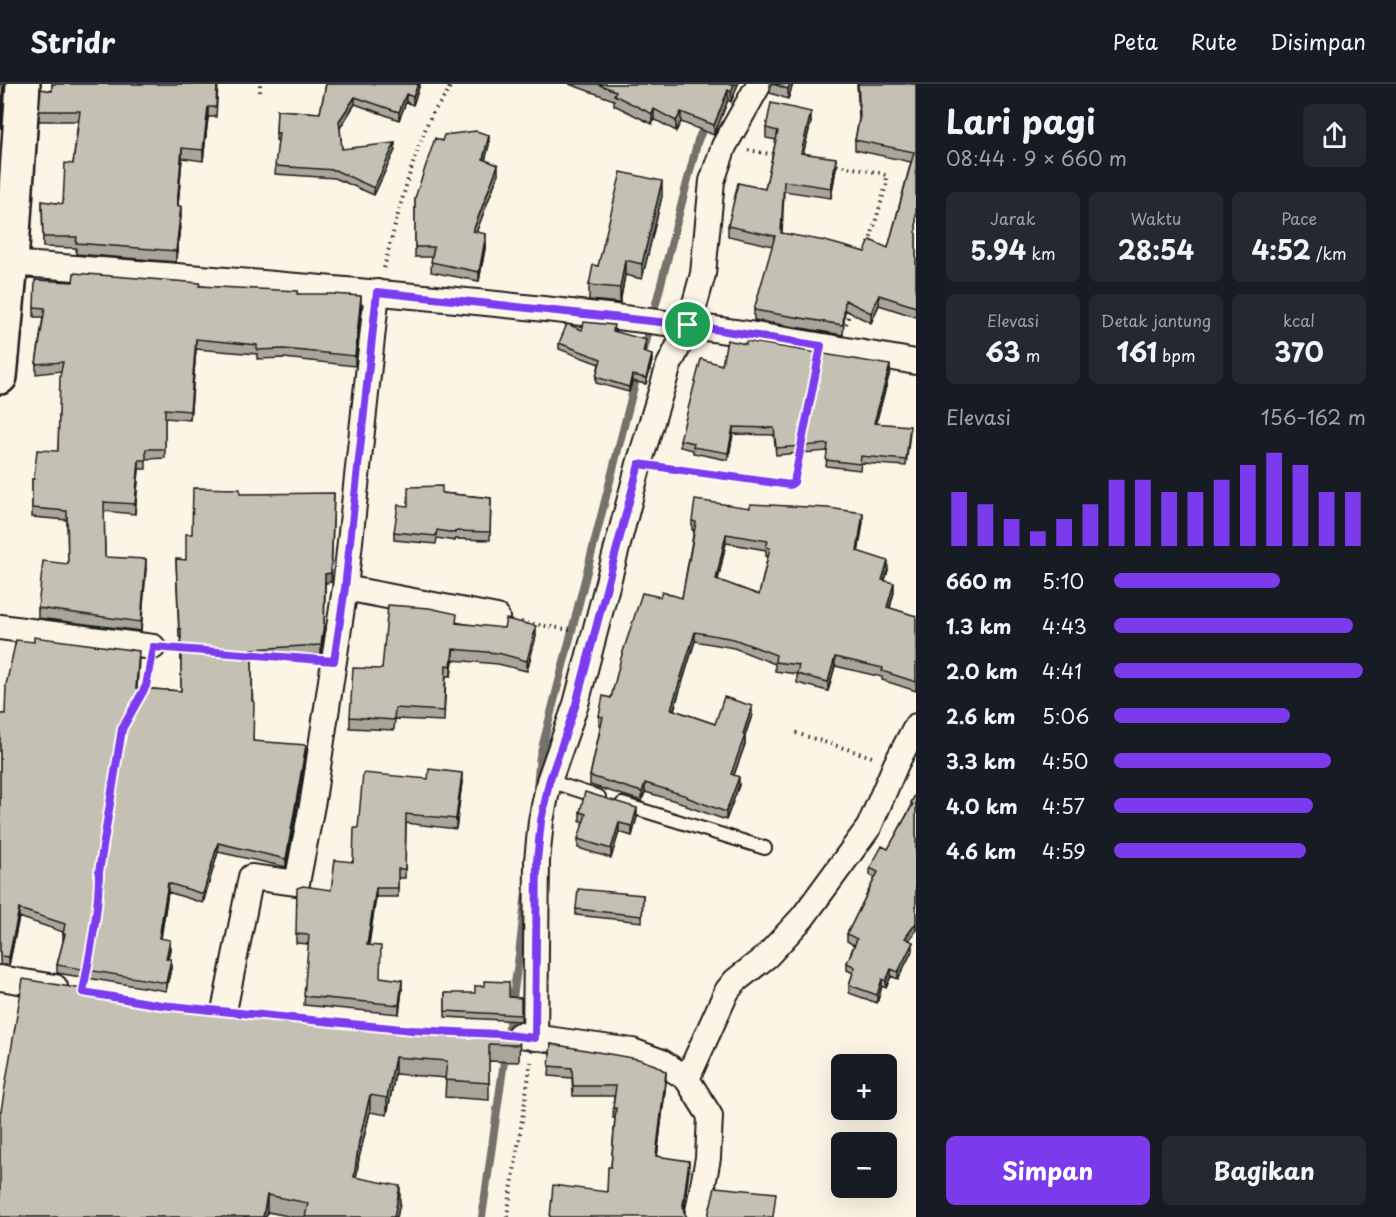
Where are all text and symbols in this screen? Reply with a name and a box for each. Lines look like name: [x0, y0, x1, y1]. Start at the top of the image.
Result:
text: Stridr: [30, 20, 115, 63]
text: Peta: [1113, 25, 1158, 57]
text: Rute: [1191, 25, 1237, 57]
text: Disimpan: [1270, 25, 1366, 57]
text: Lari pagi: [946, 95, 1096, 145]
button: share: [1303, 104, 1366, 167]
text: 08:44 · 9 × 660 m: [946, 143, 1127, 173]
text: Jarak: [990, 206, 1036, 230]
text: Waktu: [1131, 206, 1181, 230]
text: Pace: [1281, 206, 1317, 230]
text: 5.94: [970, 230, 1026, 269]
text: 28:54: [1118, 230, 1194, 269]
text: 4:52: [1251, 230, 1311, 269]
text: km: [1026, 241, 1056, 265]
text: /km: [1311, 241, 1347, 265]
pin: [662, 299, 713, 350]
icon: arrive: [671, 308, 704, 341]
text: Elevasi: [987, 308, 1039, 332]
text: Detak jantung: [1101, 308, 1211, 332]
text: kcal: [1283, 308, 1315, 332]
text: 63: [986, 332, 1021, 371]
text: 161: [1117, 332, 1157, 371]
text: 370: [1274, 332, 1324, 371]
text: m: [1021, 343, 1040, 367]
text: bpm: [1157, 343, 1195, 367]
text: Elevasi: [946, 402, 1011, 432]
text: 156–162 m: [1261, 402, 1366, 432]
text: 660 m: [946, 566, 1012, 596]
text: 5:10: [1042, 566, 1084, 596]
text: 1.3 km: [946, 611, 1012, 641]
text: 4:43: [1042, 611, 1087, 641]
text: 2.0 km: [946, 656, 1018, 686]
text: 4:41: [1042, 656, 1082, 686]
text: 2.6 km: [946, 701, 1015, 731]
text: 5:06: [1042, 701, 1089, 731]
text: 3.3 km: [946, 746, 1016, 776]
text: 4:50: [1042, 746, 1088, 776]
text: 4.0 km: [946, 791, 1018, 821]
text: 4:57: [1042, 791, 1085, 821]
text: 4.6 km: [946, 836, 1016, 866]
text: 4:59: [1042, 836, 1086, 866]
map controls: [831, 1054, 897, 1198]
button: +: [831, 1054, 897, 1120]
button: −: [831, 1132, 897, 1198]
button: Simpan: [946, 1136, 1150, 1205]
button: Bagikan: [1162, 1136, 1366, 1205]

